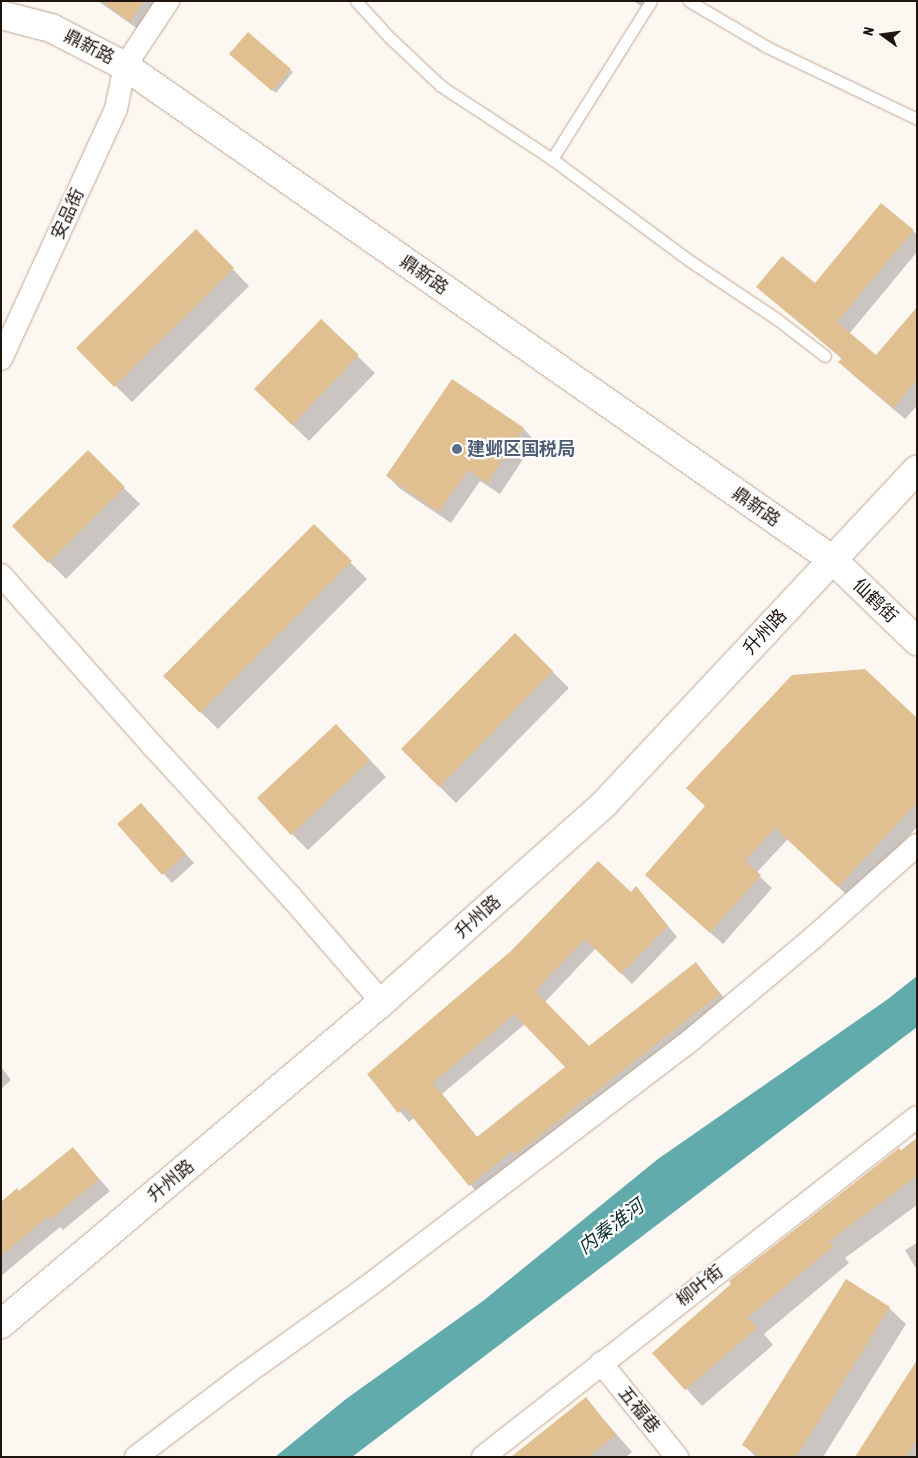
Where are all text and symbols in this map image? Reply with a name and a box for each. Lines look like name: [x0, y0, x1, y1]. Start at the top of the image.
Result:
north arrow: [858, 10, 908, 60]
street label: 鼎新路: [60, 25, 118, 69]
text: N: [860, 25, 877, 37]
street label: 安品街: [47, 185, 89, 243]
street label: 鼎新路: [396, 251, 452, 299]
place label: 建邺区国税局: [467, 438, 575, 460]
marker: 建邺区国税局: [451, 443, 463, 455]
street label: 鼎新路: [728, 483, 784, 531]
street label: 仙鹤街: [848, 574, 902, 628]
street label: 升州路: [739, 605, 791, 659]
street label: 升州路: [451, 891, 505, 943]
street label: 升州路: [143, 1155, 199, 1207]
water label: 内秦淮河: [574, 1195, 648, 1259]
street label: 柳叶街: [672, 1261, 728, 1311]
street label: 五福巷: [614, 1382, 664, 1438]

